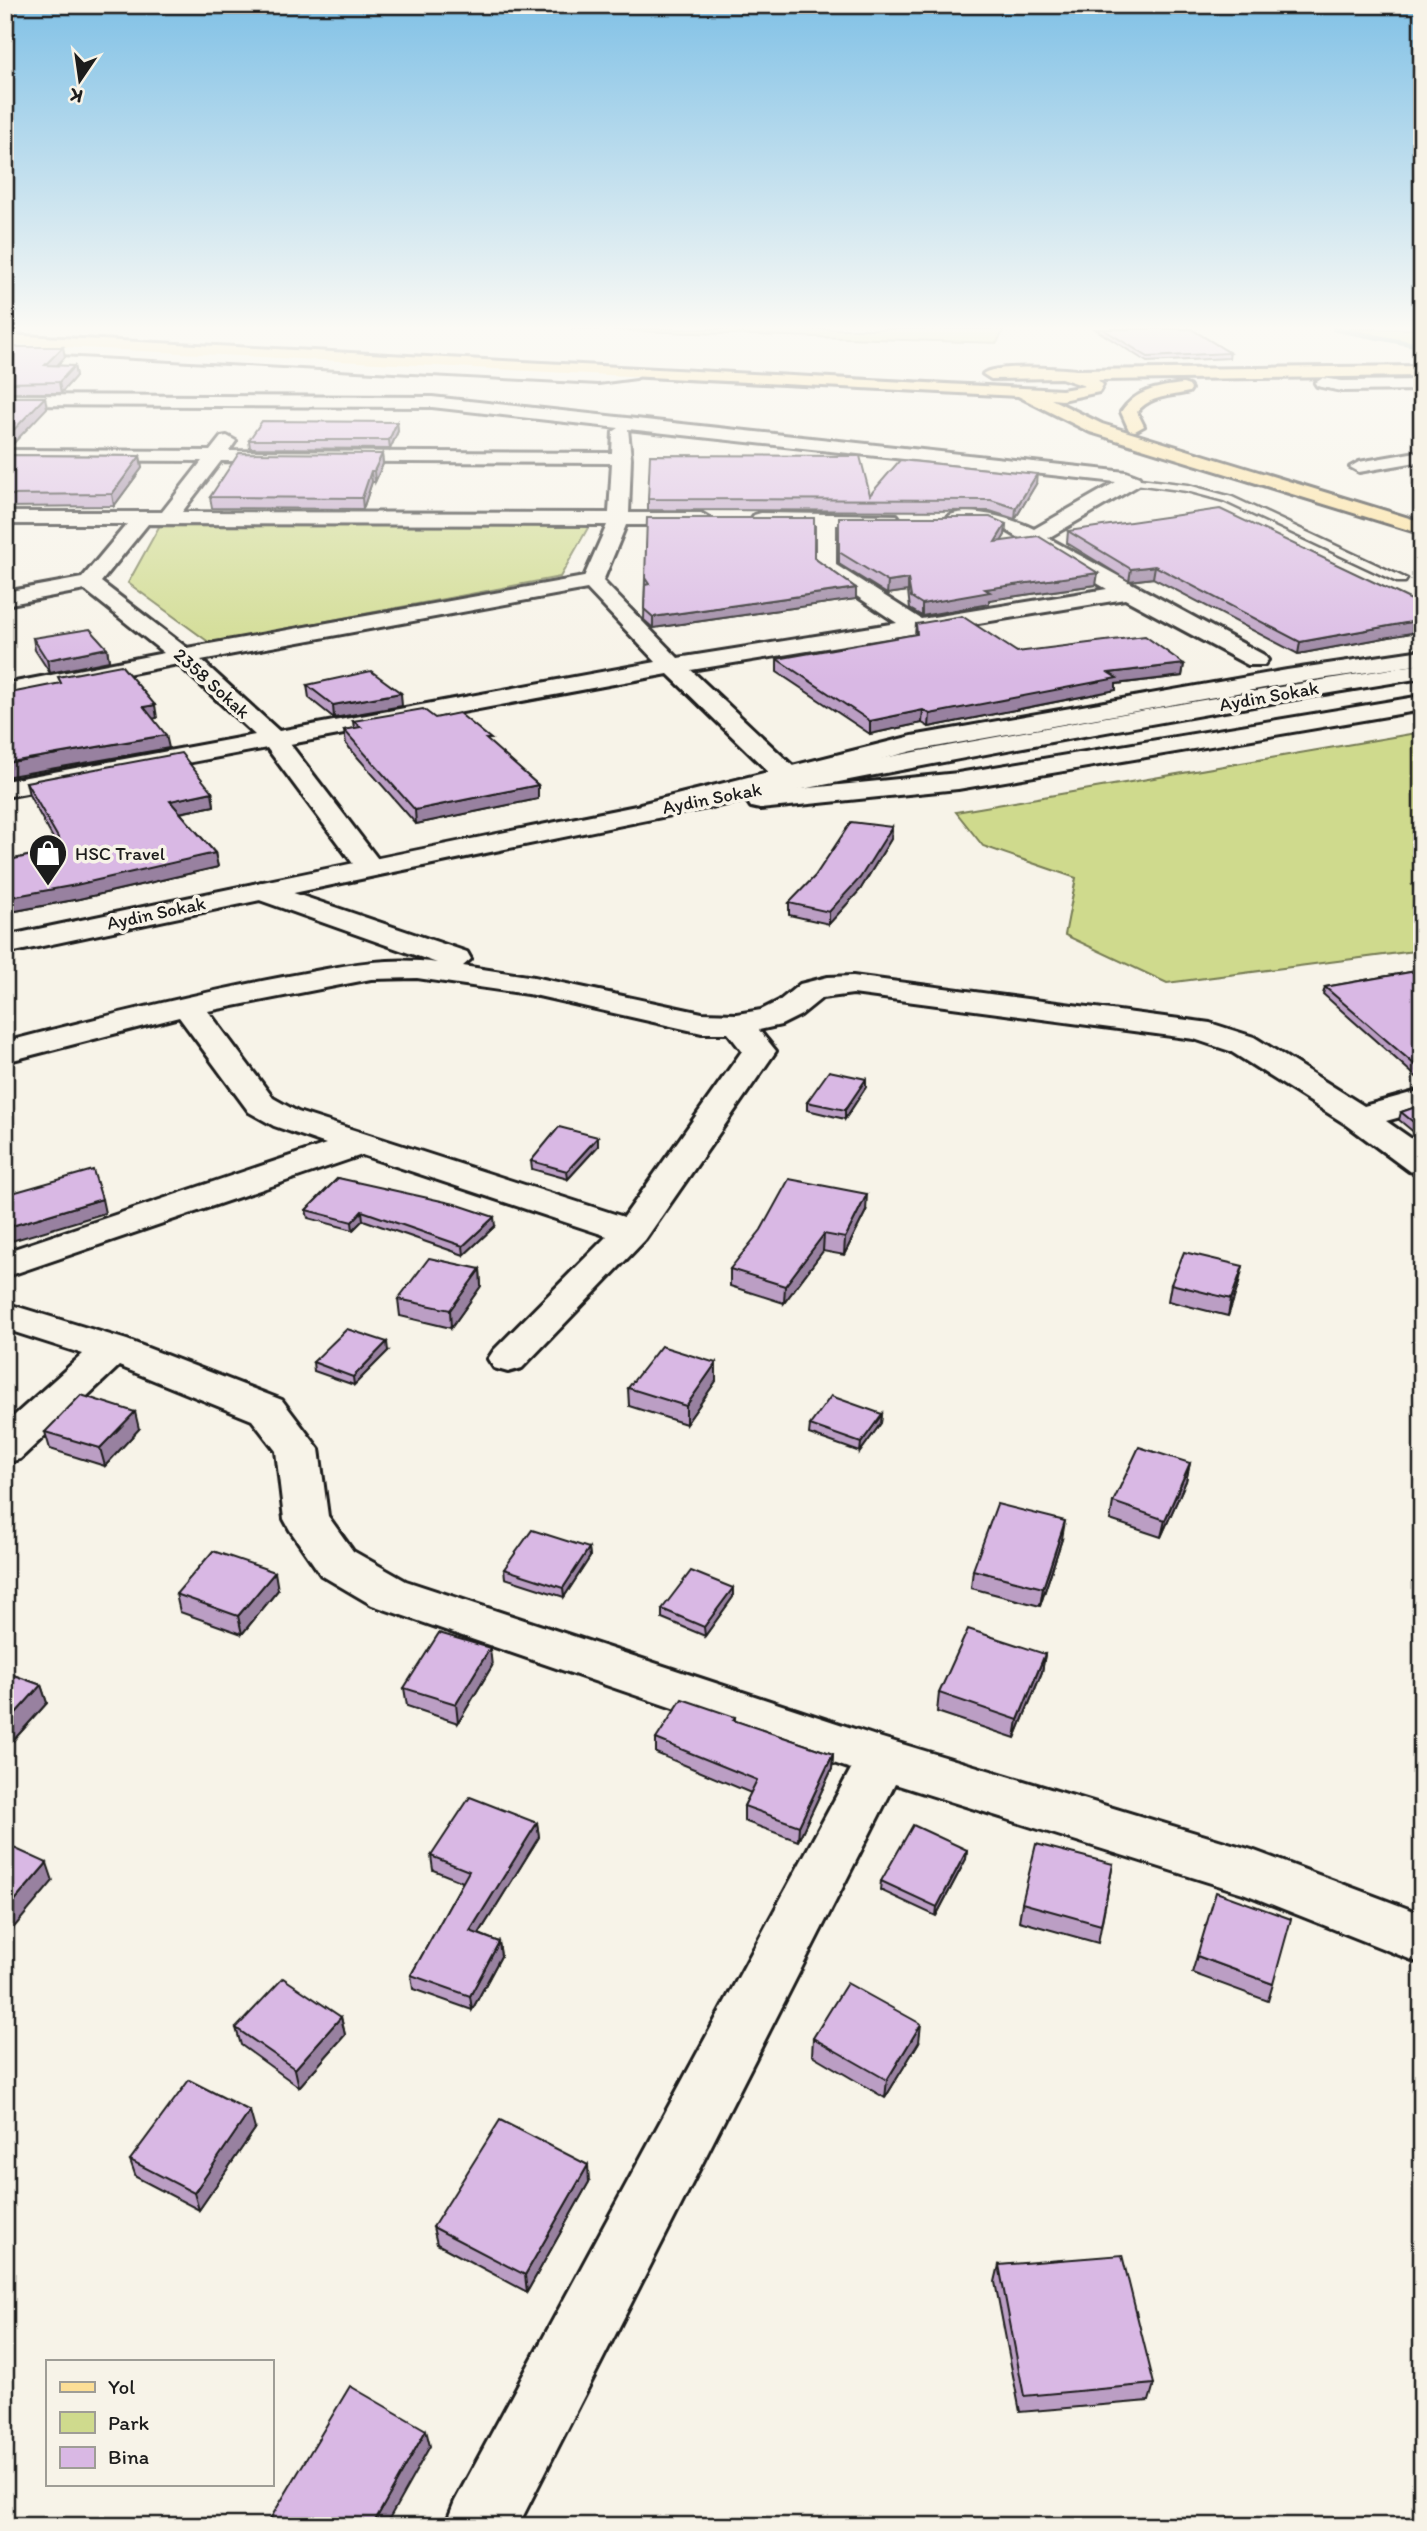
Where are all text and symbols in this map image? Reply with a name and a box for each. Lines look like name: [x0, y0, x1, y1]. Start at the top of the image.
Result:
north arrow: [46, 46, 116, 116]
text: K: [67, 83, 85, 109]
street label: 2358 Sokak: [169, 643, 255, 723]
street label: Aydin Sokak: [1217, 676, 1321, 716]
street label: Aydin Sokak: [660, 777, 764, 819]
shop icon: HSC Travel: [27, 832, 69, 887]
place label: HSC Travel: [75, 842, 166, 865]
street label: Aydin Sokak: [104, 891, 208, 935]
legend: [46, 2360, 273, 2486]
text: Yol: [108, 2374, 135, 2399]
text: Park: [108, 2410, 150, 2435]
text: Bina: [108, 2444, 149, 2469]

